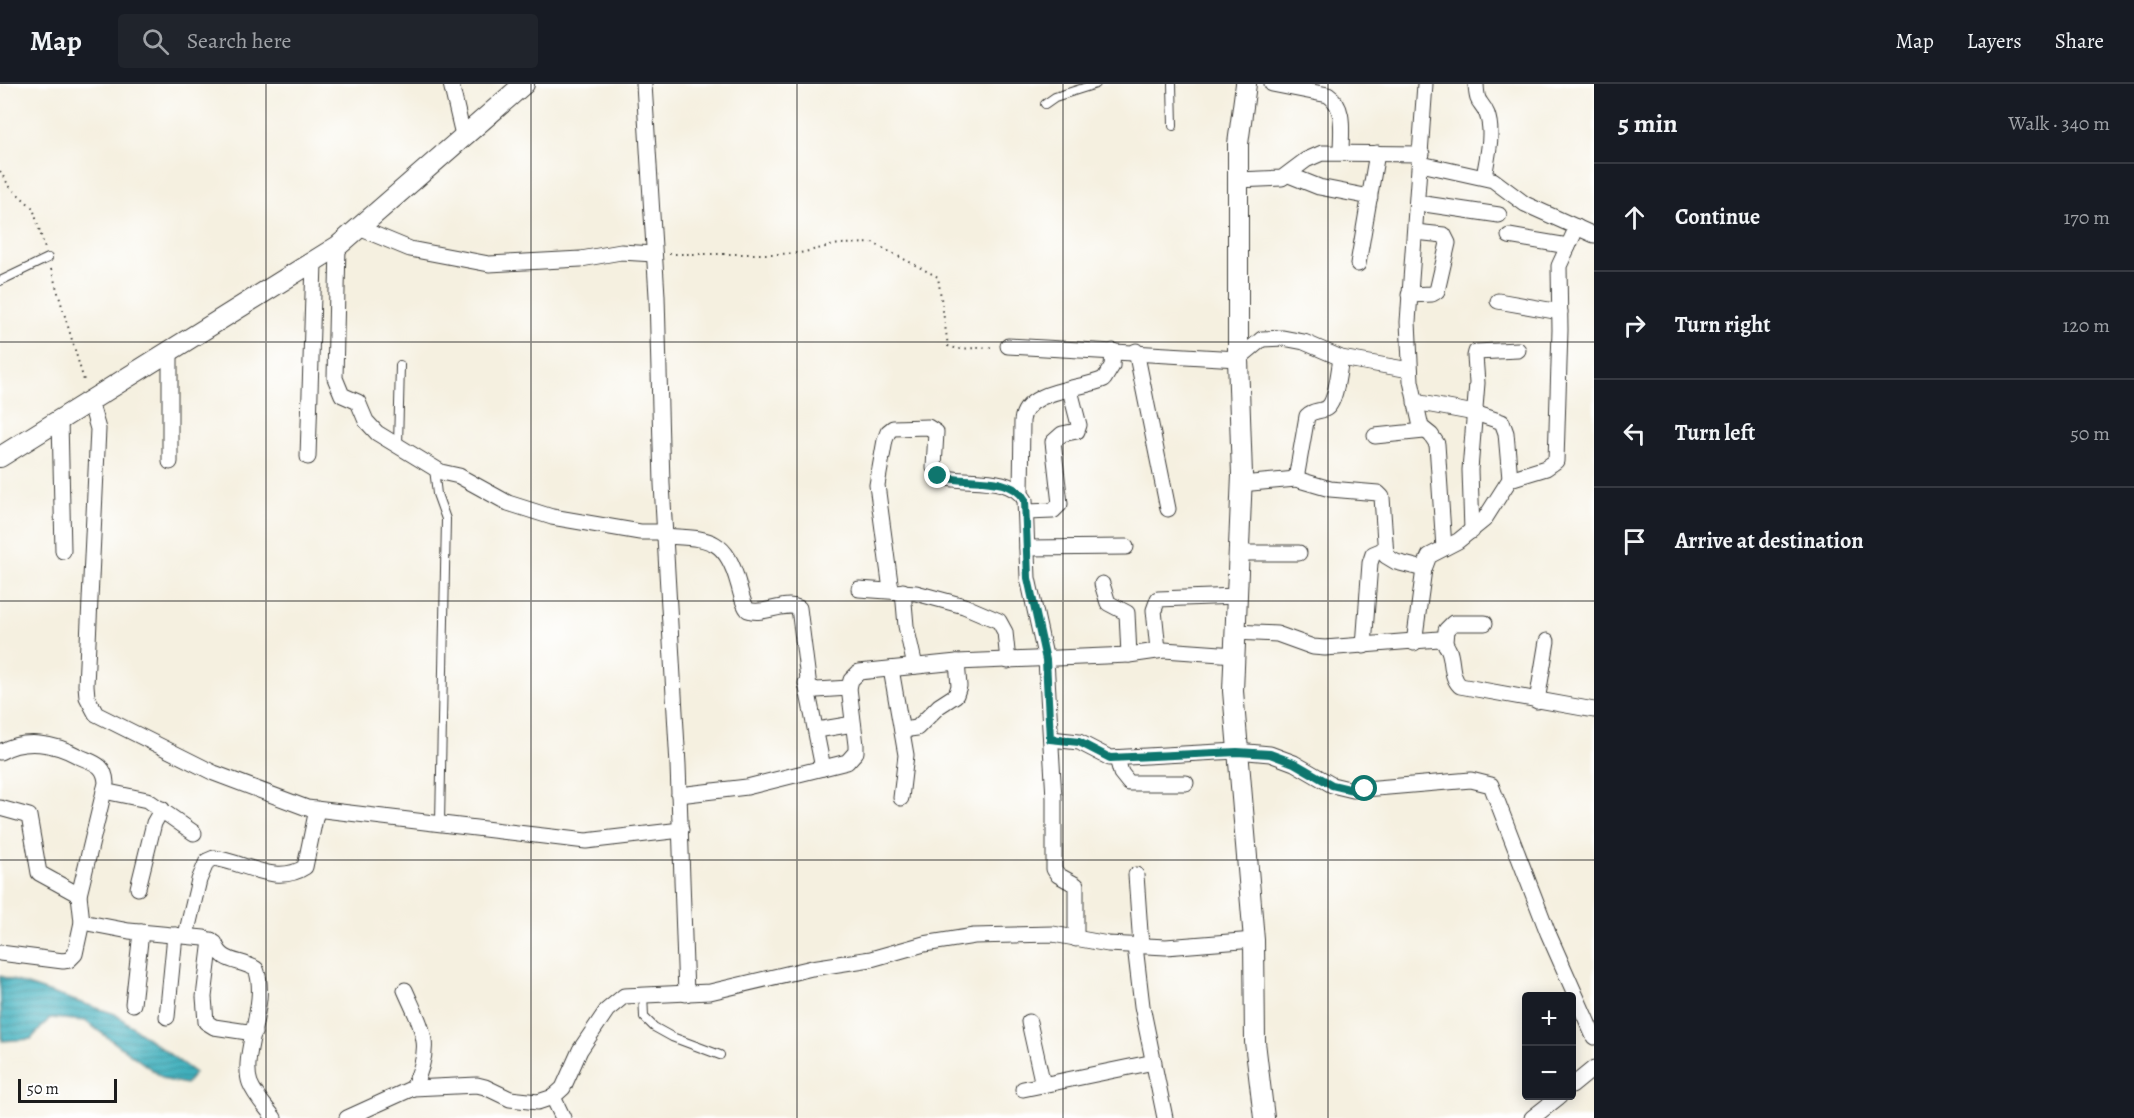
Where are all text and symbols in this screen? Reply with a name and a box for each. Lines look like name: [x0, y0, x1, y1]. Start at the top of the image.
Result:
search box: [118, 14, 538, 68]
text: Map: [30, 22, 82, 60]
icon: search: [139, 25, 172, 58]
text: Search here: [187, 26, 291, 56]
text: Map: [1895, 27, 1934, 55]
text: Layers: [1967, 27, 2022, 55]
text: Share: [2055, 27, 2104, 55]
text: 5 min: [1618, 106, 1678, 141]
text: Walk · 340 m: [2008, 110, 2110, 137]
icon: ahead: [1618, 201, 1651, 234]
text: Continue: [1675, 202, 1760, 232]
text: 170 m: [2064, 204, 2110, 231]
icon: right: [1618, 309, 1651, 342]
text: Turn right: [1675, 310, 1771, 340]
text: 120 m: [2062, 312, 2110, 339]
icon: left: [1618, 417, 1651, 450]
text: Turn left: [1675, 418, 1755, 448]
text: 50 m: [2070, 420, 2110, 447]
route end: [924, 462, 950, 488]
icon: arrive: [1618, 525, 1651, 558]
text: Arrive at destination: [1675, 526, 1864, 556]
route start: [1351, 775, 1377, 801]
map controls: [1522, 992, 1576, 1100]
button: +: [1522, 992, 1576, 1046]
button: −: [1522, 1046, 1576, 1100]
scale bar: [18, 1076, 117, 1104]
text: 50 m: [27, 1078, 59, 1100]

